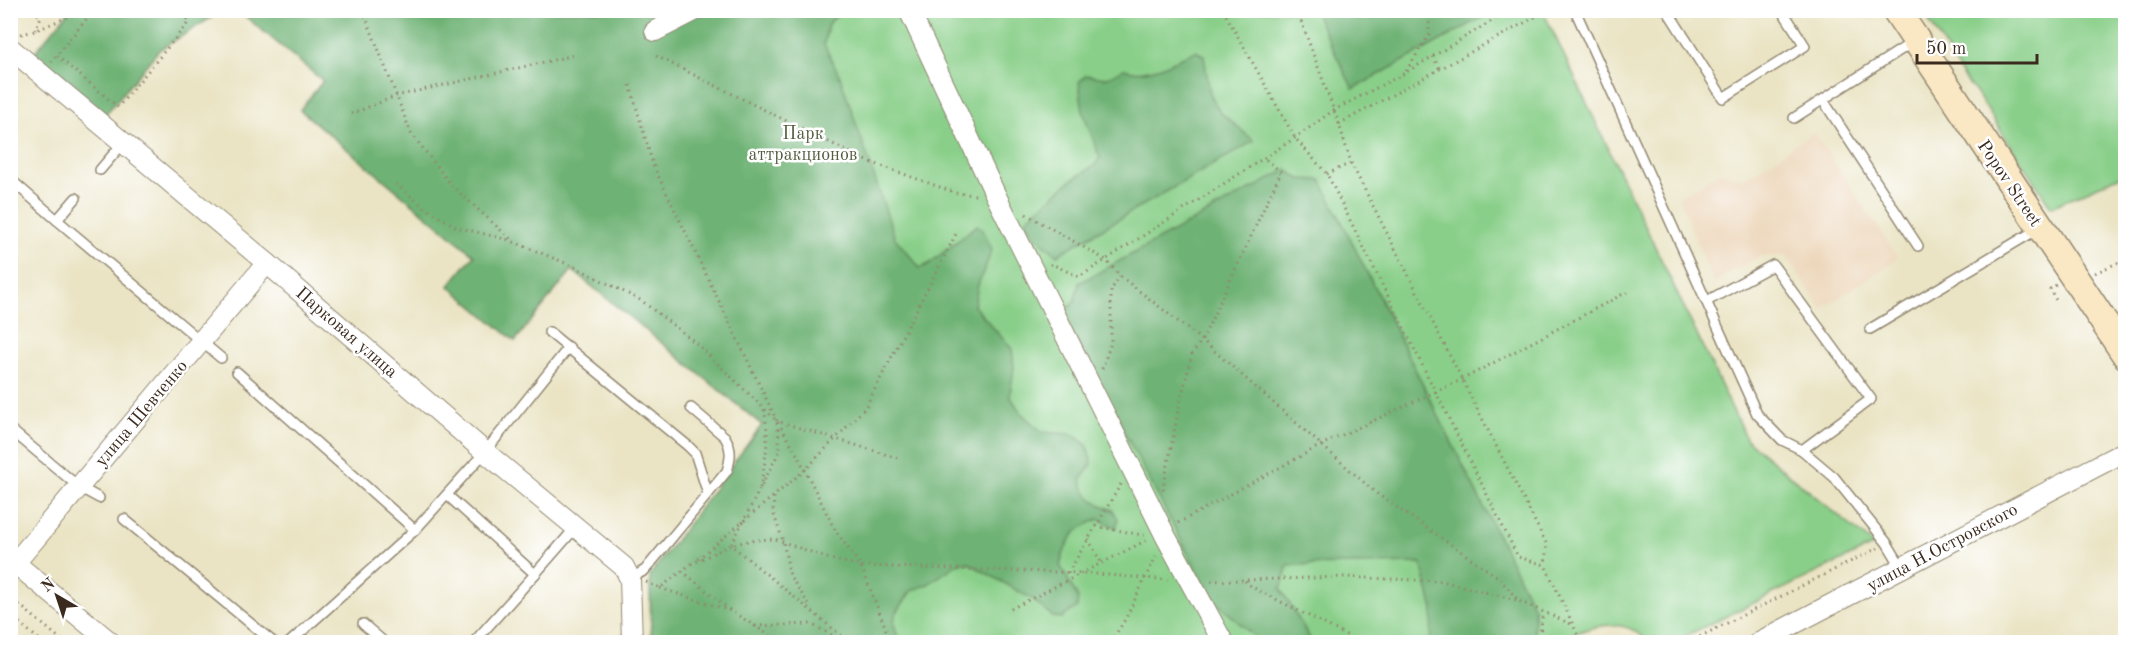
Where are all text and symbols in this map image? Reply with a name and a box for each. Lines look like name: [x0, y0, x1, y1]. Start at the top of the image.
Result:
scale bar: [1917, 27, 2037, 65]
text: 50 m: [1926, 40, 1966, 58]
park label: Парк аттракционов: [748, 125, 858, 164]
street label: Popov Street: [1974, 137, 2045, 230]
street label: Парковая улица: [292, 284, 401, 382]
street label: улица Шевченко: [92, 357, 191, 470]
street label: улица Н.Островского: [1864, 501, 2021, 595]
north arrow: [27, 566, 87, 626]
text: N: [39, 575, 59, 596]

